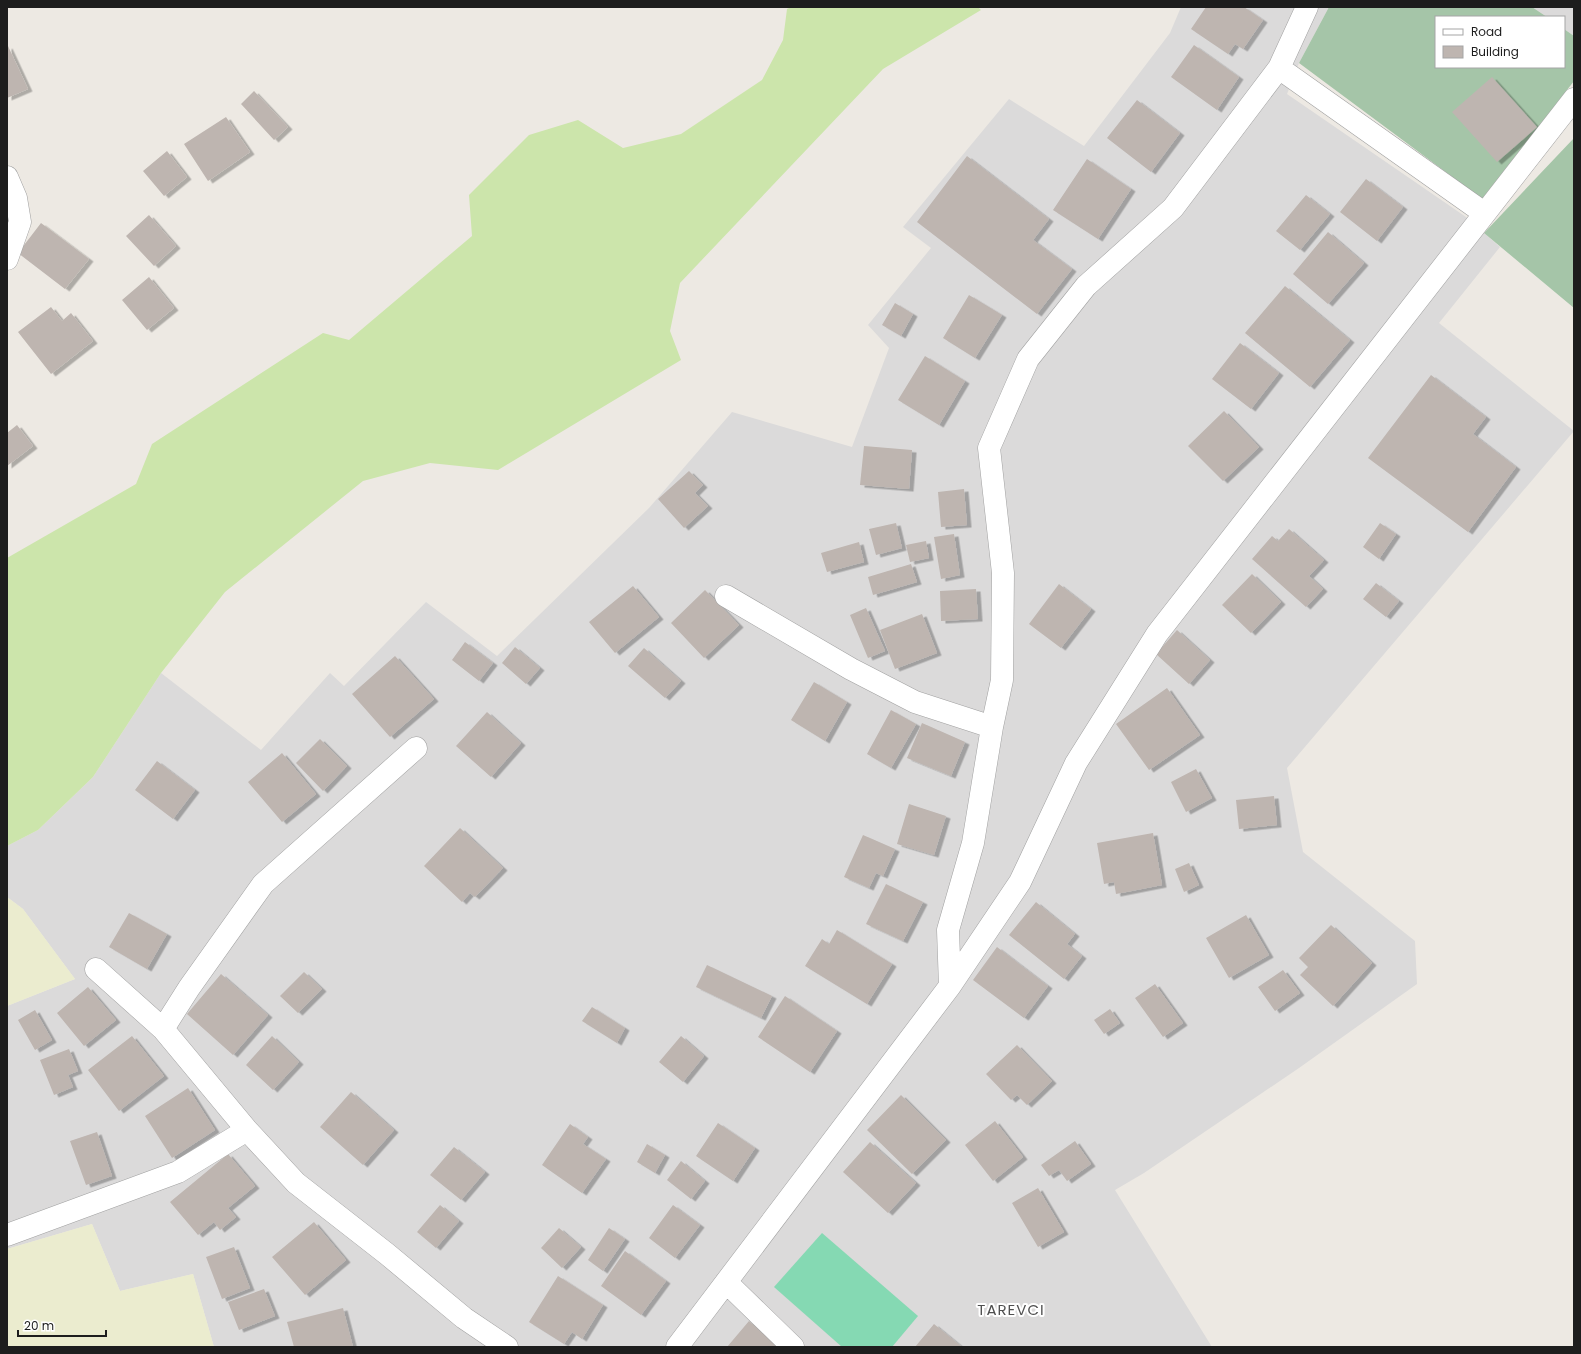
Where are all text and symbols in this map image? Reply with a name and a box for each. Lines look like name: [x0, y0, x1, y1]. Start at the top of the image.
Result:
legend: [1435, 16, 1565, 68]
text: Road: [1471, 23, 1502, 40]
text: Building: [1471, 43, 1519, 60]
district label: TAREVCI: [977, 1299, 1045, 1320]
scale bar: [18, 1312, 106, 1338]
text: 20 m: [24, 1317, 54, 1334]

